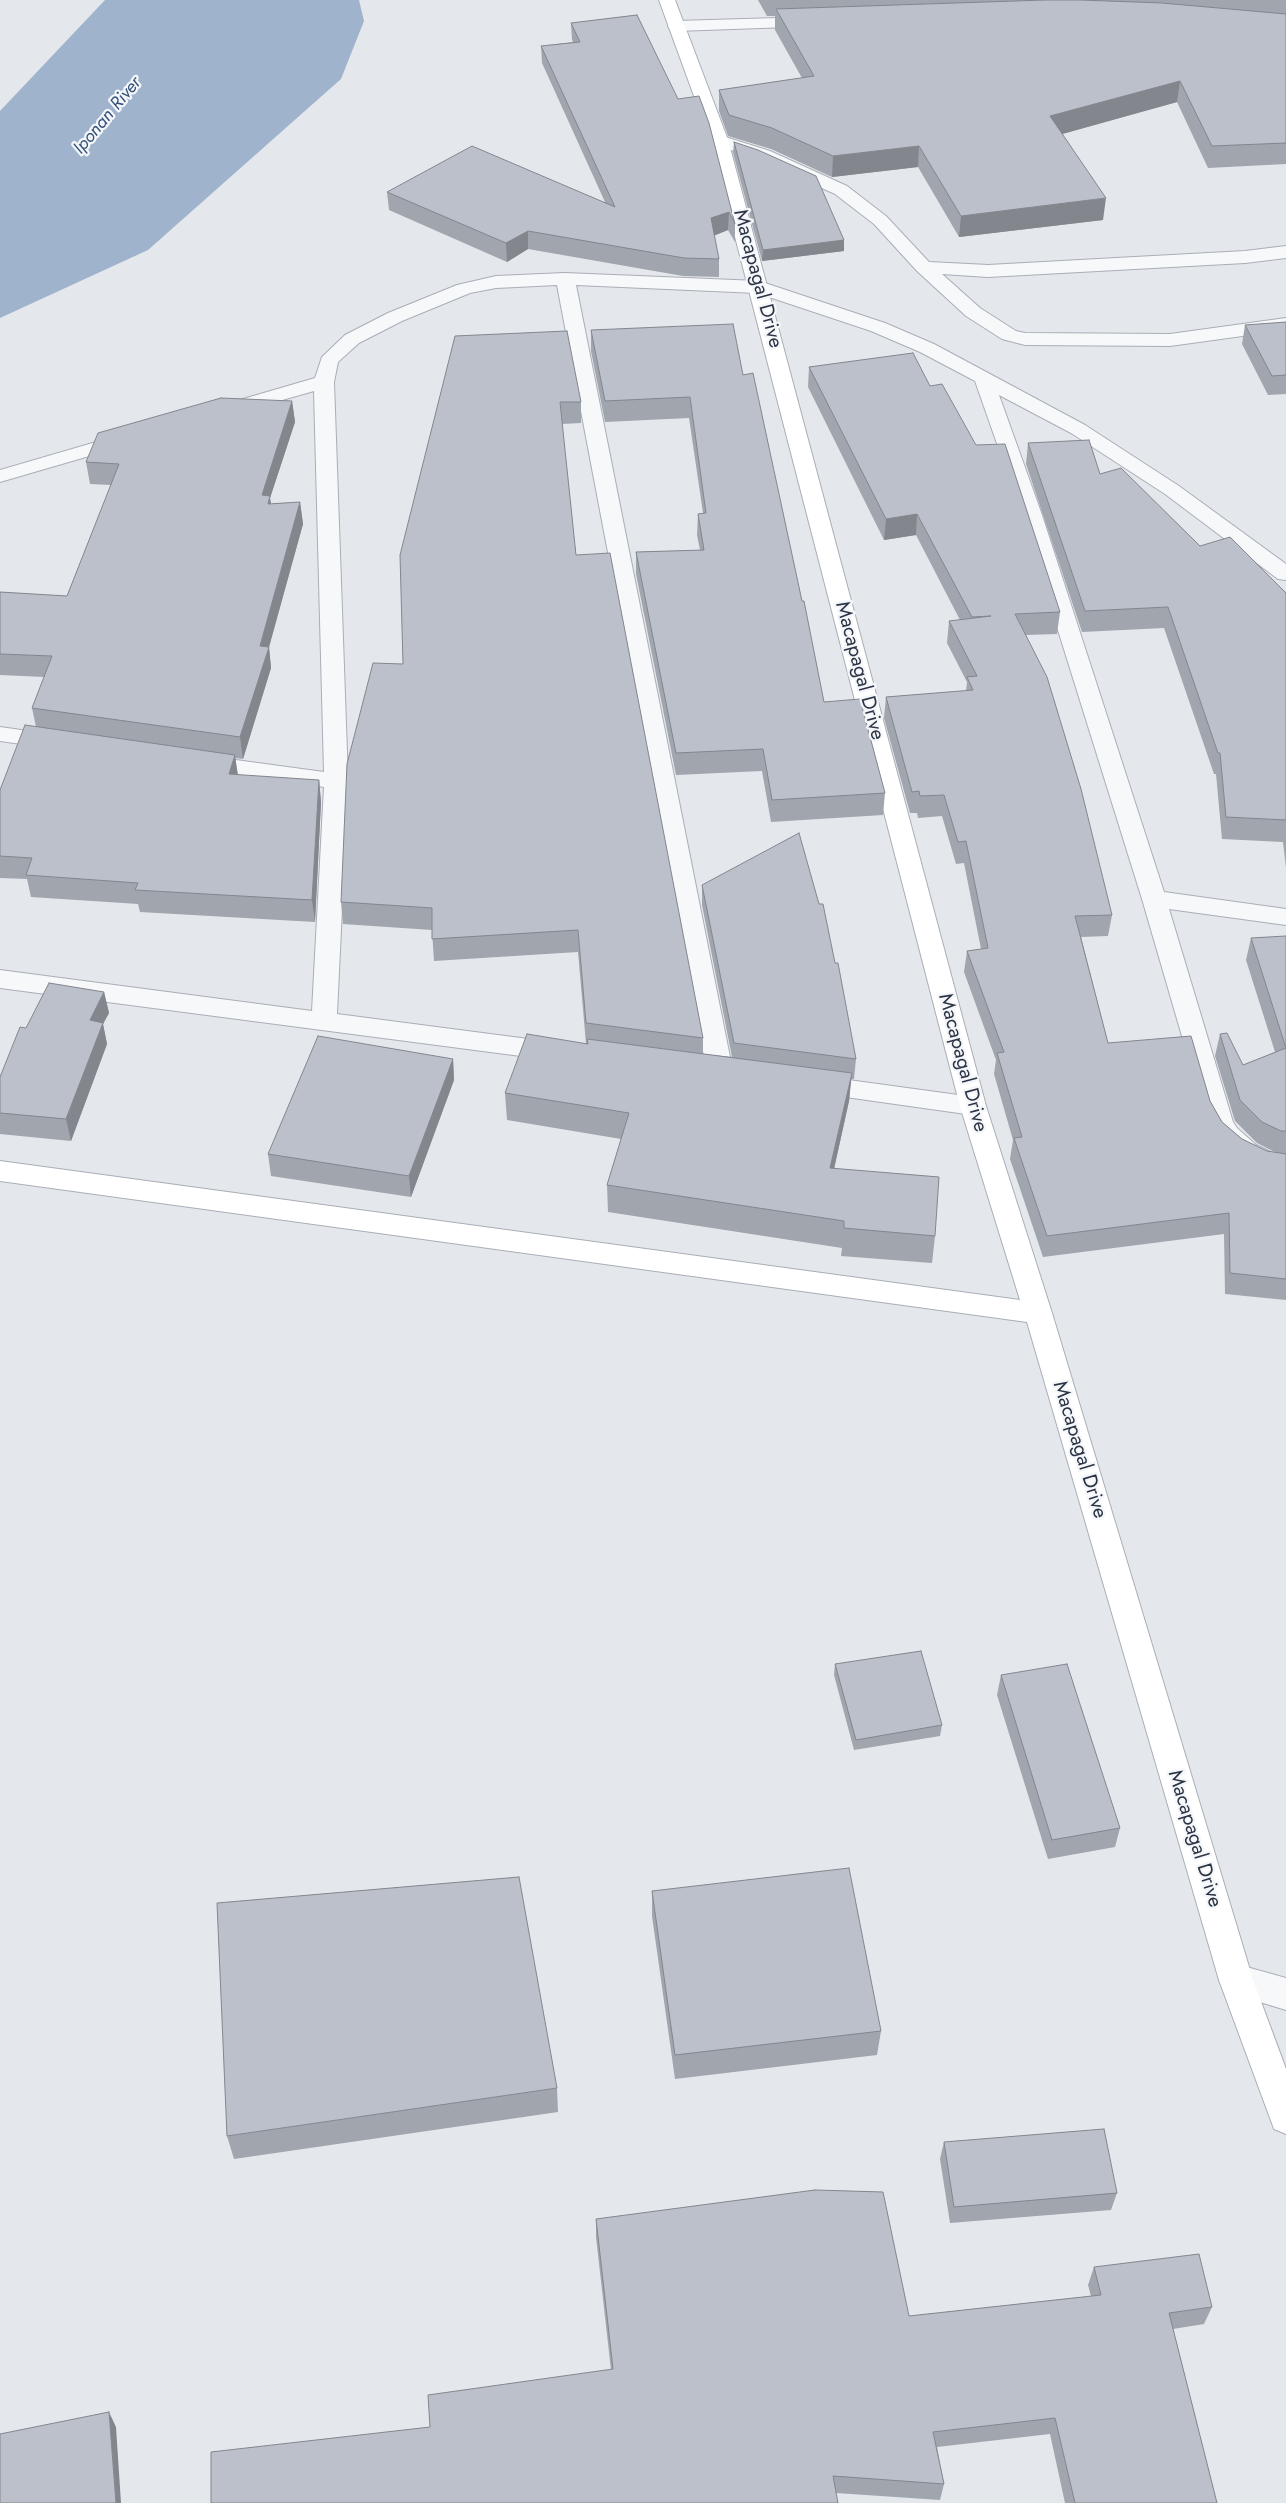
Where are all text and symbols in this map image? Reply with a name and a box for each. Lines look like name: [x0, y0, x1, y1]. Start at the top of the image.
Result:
water label: Iponan River: [69, 73, 147, 159]
street label: Macapagal Drive: [727, 207, 787, 351]
street label: Macapagal Drive: [829, 599, 889, 743]
street label: Macapagal Drive: [932, 991, 992, 1135]
street label: Macapagal Drive: [1047, 1379, 1111, 1521]
street label: Macapagal Drive: [1162, 1768, 1226, 1910]

